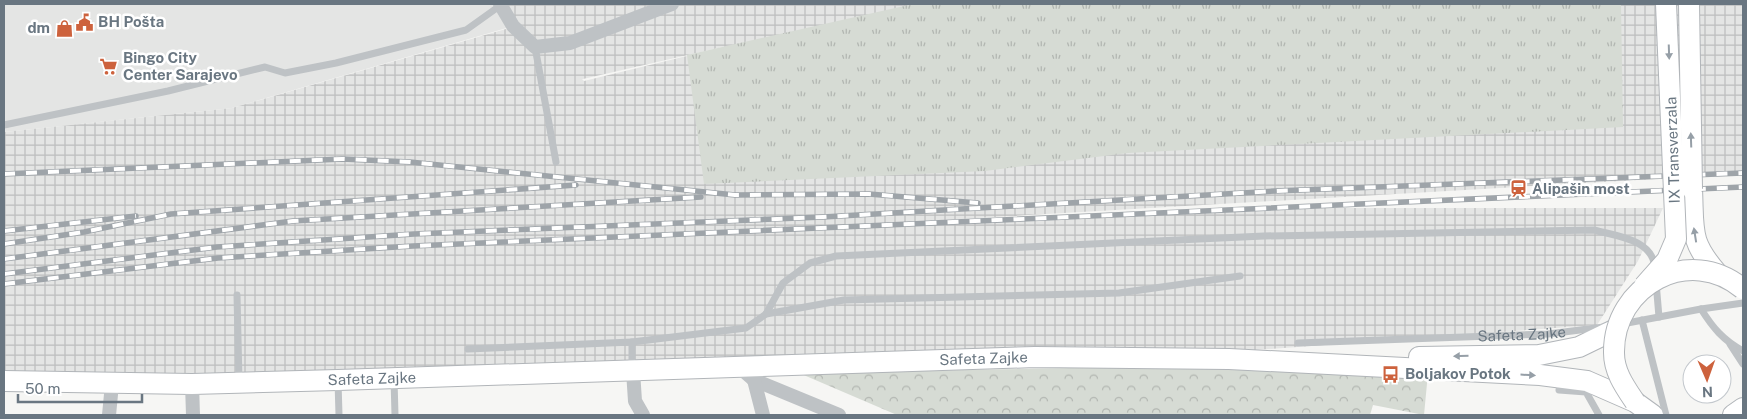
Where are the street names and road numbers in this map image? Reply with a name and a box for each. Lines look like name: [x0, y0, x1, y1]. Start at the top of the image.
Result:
street label: IX Transverzala: [1662, 96, 1683, 204]
street label: Safeta Zajke: [1477, 323, 1567, 345]
street label: Safeta Zajke: [939, 348, 1028, 368]
street label: Safeta Zajke: [327, 368, 416, 388]

